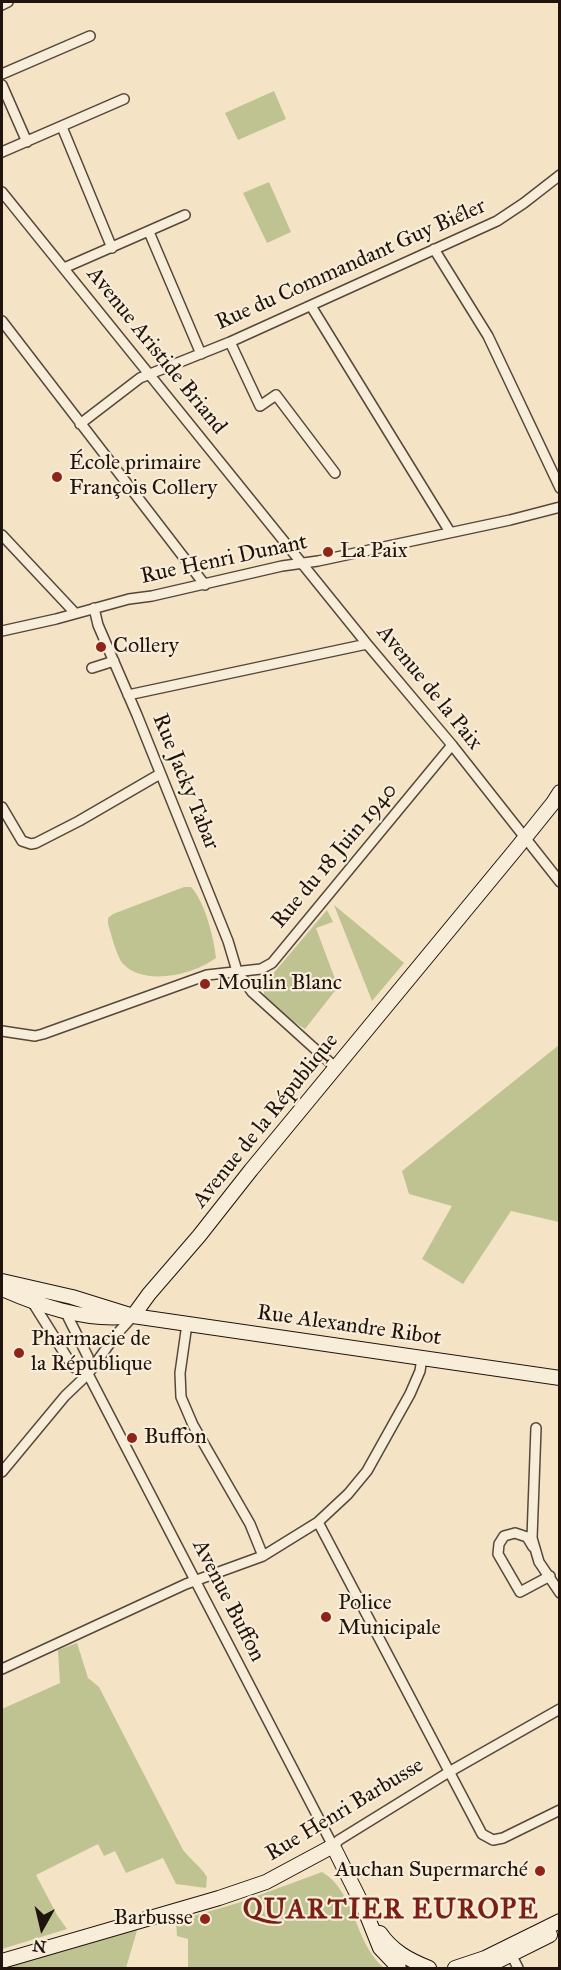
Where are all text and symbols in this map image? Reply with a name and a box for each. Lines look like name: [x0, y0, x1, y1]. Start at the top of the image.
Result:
street label: Rue du Commandant Guy Biéler: [212, 193, 490, 337]
street label: Avenue Aristide Briand: [80, 262, 232, 440]
place label: École primaire François Collery: [69, 451, 217, 502]
marker: École primaire François Collery: [50, 470, 64, 484]
street label: Rue Henri Dunant: [138, 529, 310, 591]
place label: La Paix: [340, 539, 408, 565]
marker: La Paix: [321, 545, 335, 559]
street label: Avenue de la Paix: [371, 620, 487, 756]
place label: Collery: [113, 634, 179, 660]
marker: Collery: [94, 640, 108, 654]
street label: Rue Jacky Tabar: [146, 710, 224, 854]
street label: Rue du 18 Juin 1940: [266, 778, 404, 934]
place label: Moulin Blanc: [217, 971, 342, 997]
marker: Moulin Blanc: [198, 977, 212, 991]
street label: Avenue de la République: [188, 1028, 344, 1214]
street label: Rue Alexandre Ribot: [255, 1300, 443, 1352]
place label: Pharmacie de la République: [31, 1327, 152, 1378]
marker: Pharmacie de la République: [12, 1346, 26, 1360]
place label: Buffon: [144, 1425, 207, 1451]
marker: Buffon: [125, 1431, 139, 1445]
street label: Avenue Buffon: [186, 1536, 270, 1666]
place label: Police Municipale: [338, 1591, 441, 1642]
marker: Police Municipale: [319, 1610, 333, 1624]
street label: Rue Henri Barbusse: [261, 1752, 429, 1868]
place label: Auchan Supermarché: [335, 1858, 528, 1884]
marker: Auchan Supermarché: [533, 1864, 547, 1878]
district label: QUARTIER EUROPE: [243, 1894, 539, 1928]
north arrow: [12, 1898, 72, 1958]
place label: Barbusse: [113, 1906, 193, 1932]
marker: Barbusse: [198, 1912, 212, 1926]
text: N: [31, 1936, 47, 1957]

